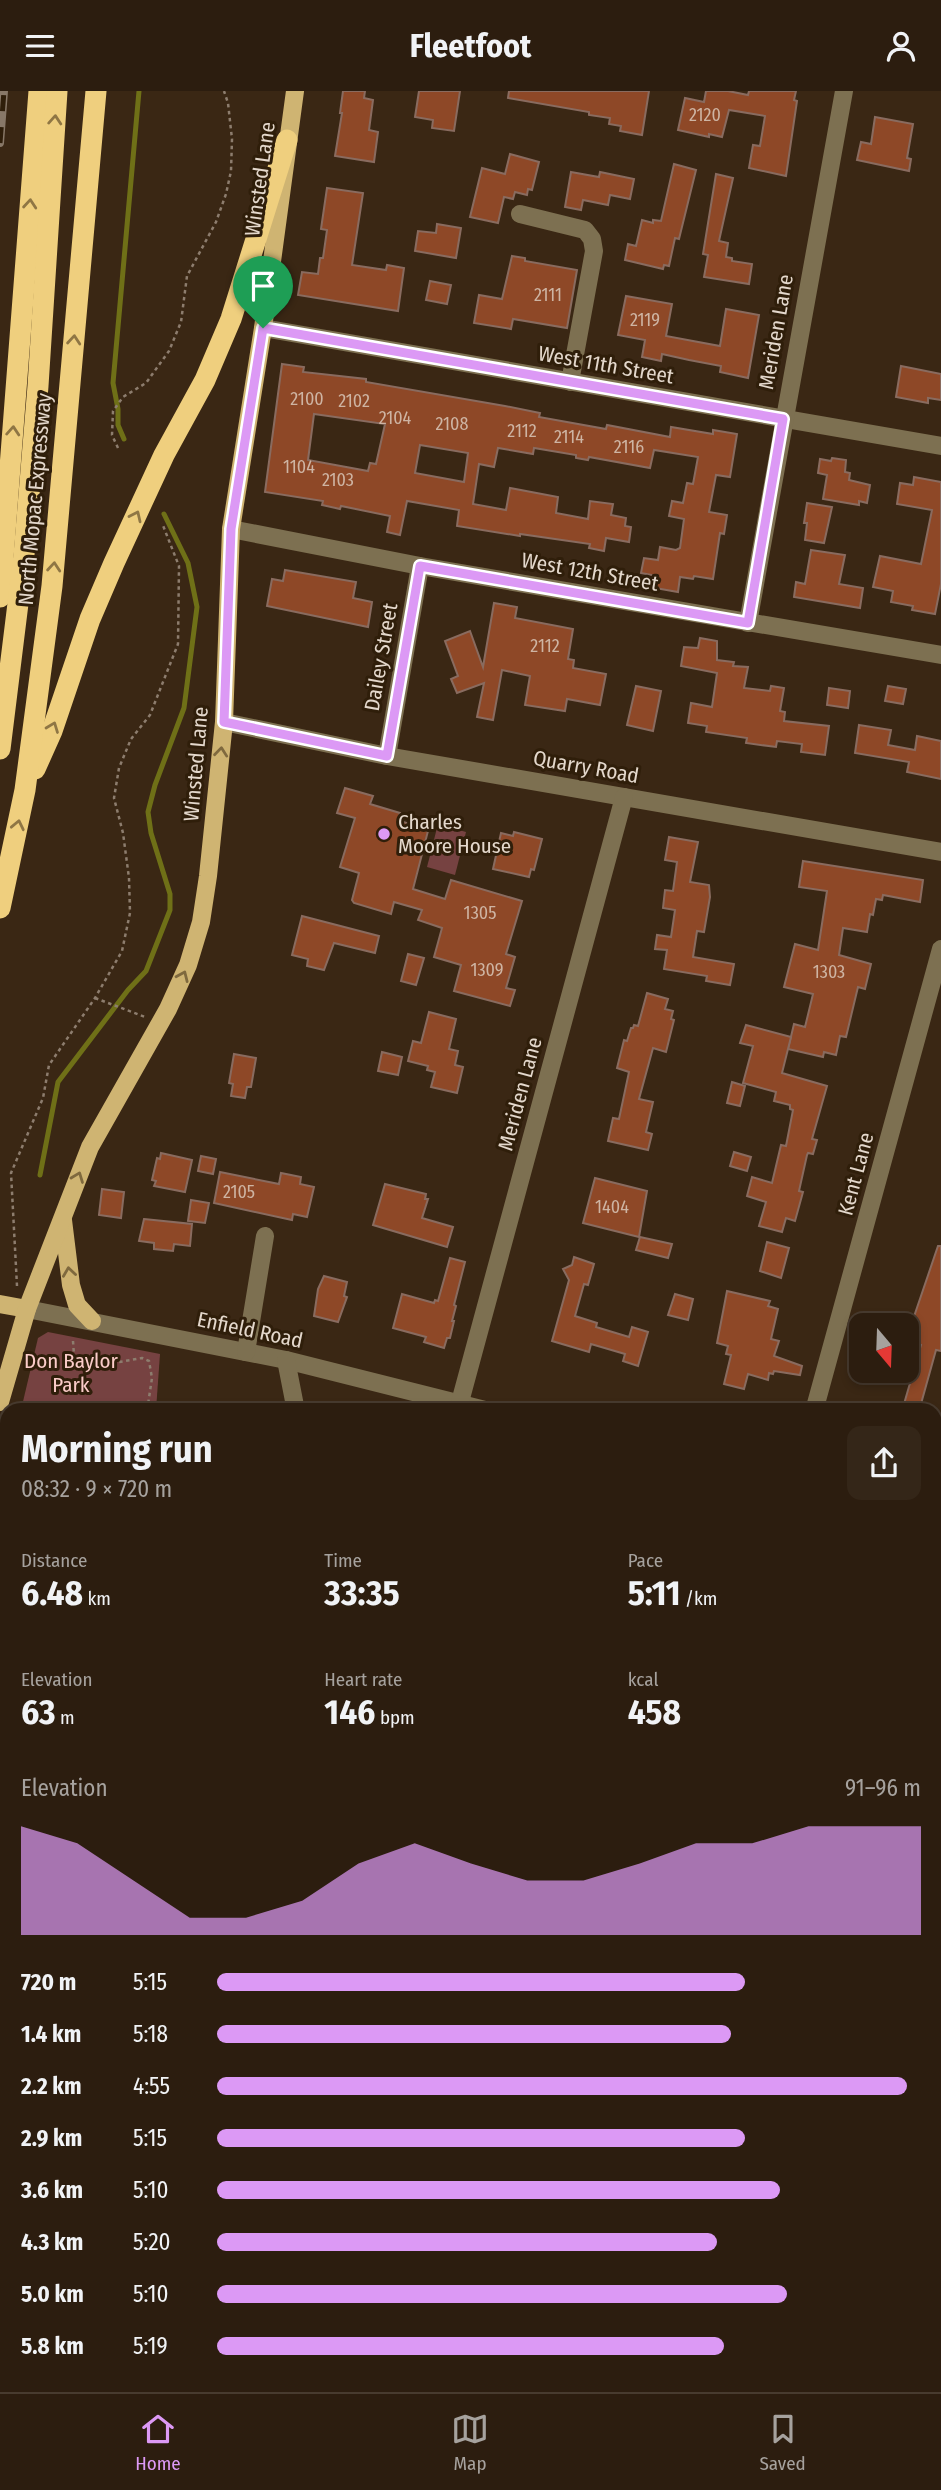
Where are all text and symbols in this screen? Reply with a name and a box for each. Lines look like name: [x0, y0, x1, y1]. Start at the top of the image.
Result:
icon: menu: [21, 27, 59, 65]
text: Fleetfoot: [410, 27, 531, 65]
icon: person: [882, 27, 920, 65]
house number: 2120: [689, 104, 721, 126]
one-way arrow: [47, 114, 62, 125]
street label: Winsted Lane: [239, 120, 281, 238]
one-way arrow: [22, 199, 37, 210]
pin: [233, 256, 293, 328]
icon: arrive: [244, 267, 282, 305]
street label: Meriden Lane: [753, 272, 799, 392]
house number: 2111: [534, 284, 562, 306]
house number: 2119: [630, 309, 660, 331]
one-way arrow: [66, 334, 81, 345]
street label: West 11th Street: [536, 340, 676, 390]
house number: 2100: [290, 388, 324, 410]
house number: 2102: [338, 390, 370, 412]
street label: North Mopac Expressway: [13, 391, 57, 606]
house number: 2104: [379, 407, 412, 429]
house number: 2108: [436, 413, 468, 435]
house number: 2112: [507, 420, 537, 442]
one-way arrow: [5, 426, 20, 437]
house number: 2114: [554, 426, 584, 448]
house number: 2116: [614, 436, 644, 458]
house number: 1104: [283, 456, 315, 478]
house number: 2103: [322, 469, 354, 491]
one-way arrow: [127, 511, 141, 523]
street label: West 12th Street: [519, 547, 661, 597]
one-way arrow: [46, 561, 61, 572]
street label: Dailey Street: [359, 601, 403, 713]
house number: 2112: [530, 635, 560, 657]
street label: Winsted Lane: [178, 706, 214, 822]
one-way arrow: [44, 722, 58, 734]
street label: Quarry Road: [531, 745, 641, 789]
one-way arrow: [213, 746, 228, 758]
place label: Charles Moore House: [398, 809, 511, 859]
one-way arrow: [9, 819, 24, 831]
marker: Charles Moore House: [376, 826, 392, 842]
house number: 1305: [464, 902, 496, 924]
house number: 1309: [470, 959, 504, 981]
house number: 1303: [813, 961, 845, 983]
one-way arrow: [175, 970, 189, 983]
street label: Meriden Lane: [492, 1034, 548, 1154]
street label: Kent Lane: [832, 1130, 880, 1218]
one-way arrow: [70, 1172, 84, 1184]
house number: 2105: [223, 1181, 255, 1203]
house number: 1404: [595, 1196, 629, 1218]
one-way arrow: [61, 1266, 76, 1278]
street label: Enfield Road: [195, 1306, 305, 1354]
north arrow: [849, 1313, 919, 1383]
map controls: [849, 1313, 919, 1383]
park label: Don Baylor Park: [24, 1348, 119, 1398]
text: Morning run: [21, 1426, 213, 1472]
button: share: [847, 1426, 921, 1500]
text: 08:32 · 9 × 720 m: [21, 1475, 172, 1503]
text: Distance: [21, 1549, 88, 1572]
text: Time: [324, 1549, 362, 1572]
text: Pace: [628, 1549, 663, 1572]
text: 6.48: [21, 1572, 83, 1614]
text: 33:35: [324, 1572, 400, 1614]
text: 5:11: [628, 1572, 681, 1614]
text: km: [83, 1587, 111, 1610]
text: /km: [681, 1587, 717, 1610]
text: Elevation: [21, 1668, 93, 1691]
text: Heart rate: [324, 1668, 402, 1691]
text: kcal: [628, 1668, 658, 1691]
text: 63: [21, 1691, 56, 1733]
text: 146: [324, 1691, 375, 1733]
text: 458: [628, 1691, 681, 1733]
text: m: [56, 1706, 75, 1729]
text: bpm: [375, 1706, 415, 1729]
text: Elevation: [21, 1774, 108, 1802]
text: 91–96 m: [845, 1774, 921, 1802]
text: 720 m: [21, 1968, 76, 1996]
text: 5:15: [133, 1968, 167, 1996]
text: 1.4 km: [21, 2020, 81, 2048]
text: 5:18: [133, 2020, 168, 2048]
text: 2.2 km: [21, 2072, 82, 2100]
text: 4:55: [133, 2072, 170, 2100]
text: 2.9 km: [21, 2124, 82, 2152]
text: 5:15: [133, 2124, 167, 2152]
text: 3.6 km: [21, 2176, 83, 2204]
text: 5:10: [133, 2176, 168, 2204]
text: 4.3 km: [21, 2228, 83, 2256]
text: 5:20: [133, 2228, 171, 2256]
text: 5.0 km: [21, 2280, 84, 2308]
text: 5:10: [133, 2280, 168, 2308]
text: 5.8 km: [21, 2332, 84, 2360]
text: 5:19: [133, 2332, 168, 2360]
tab: Home: [135, 2410, 181, 2475]
tab: Map: [451, 2410, 489, 2475]
tab: Saved: [759, 2410, 806, 2475]

